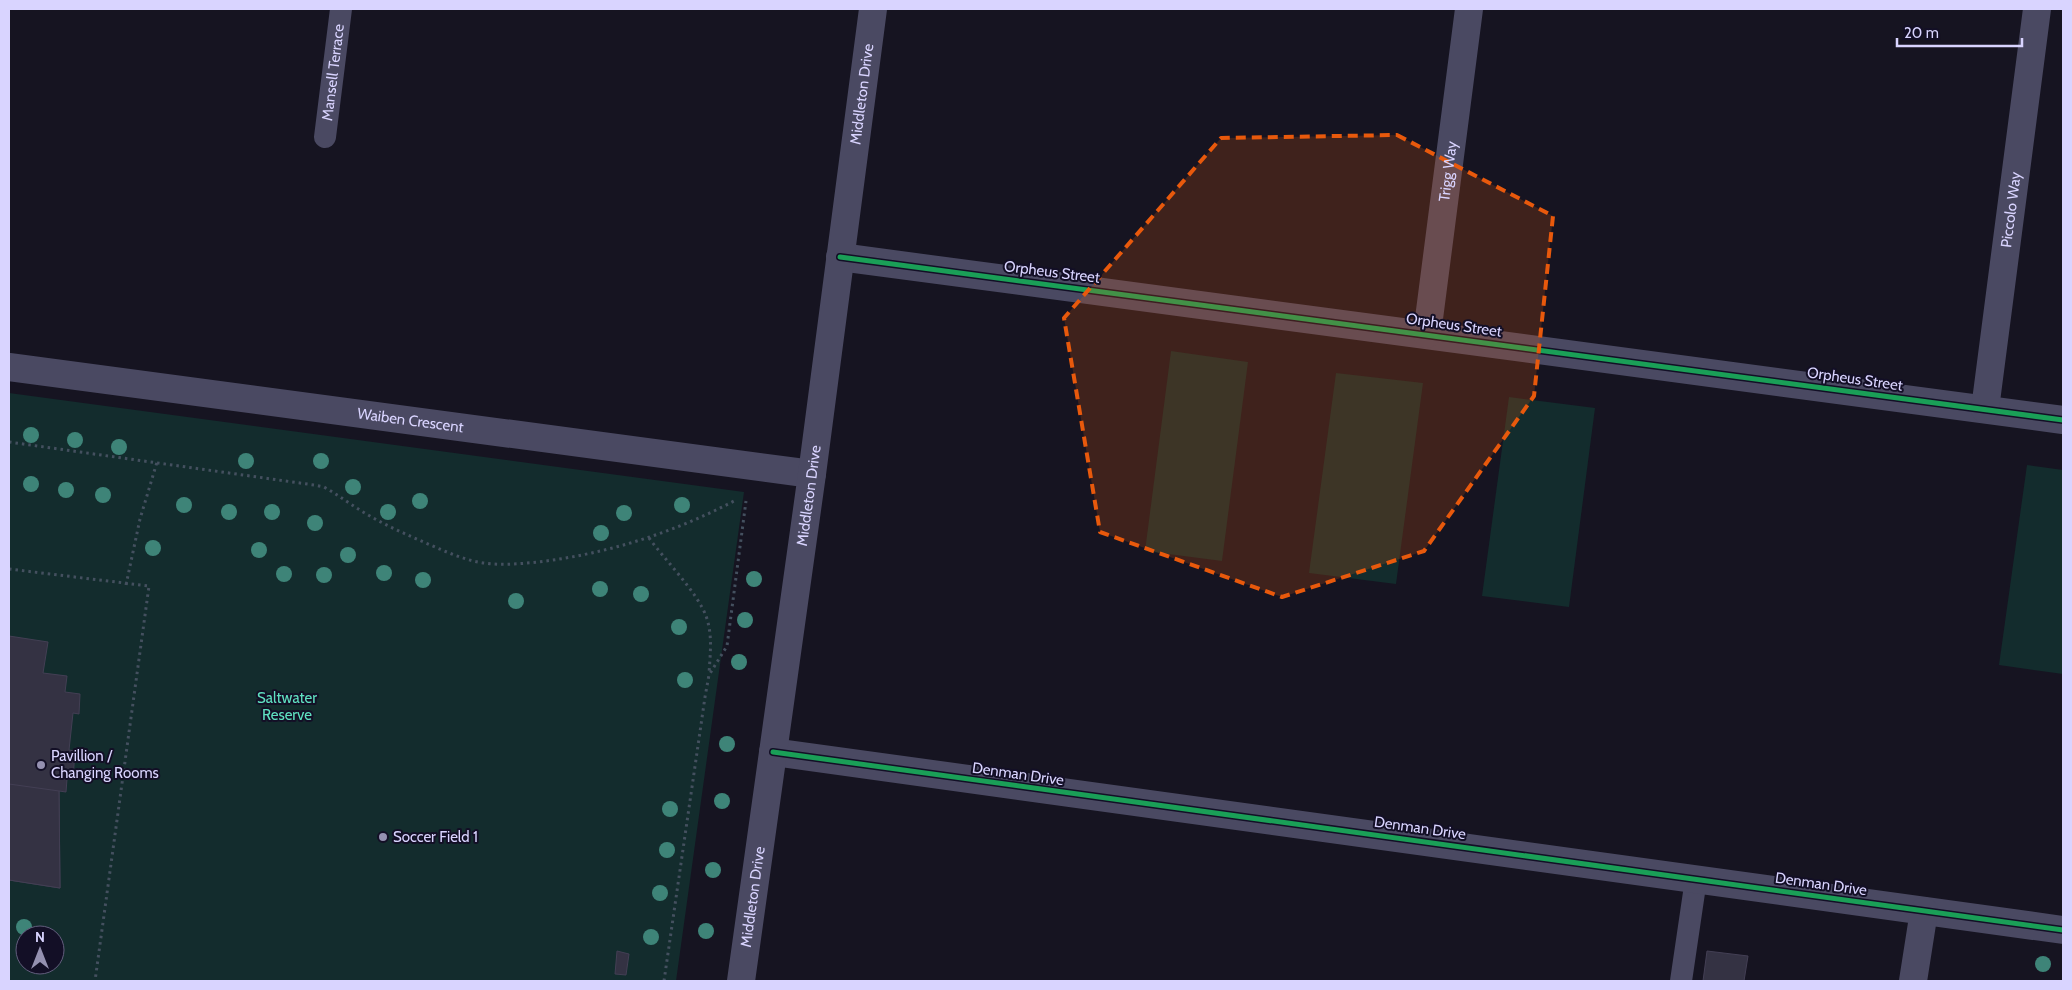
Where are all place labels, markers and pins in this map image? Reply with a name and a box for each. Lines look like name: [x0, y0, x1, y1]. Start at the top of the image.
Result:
place label: Pavillion / Changing Rooms: [51, 747, 159, 782]
marker: Pavillion / Changing Rooms: [35, 759, 47, 771]
place label: Soccer Field 1: [393, 828, 478, 846]
marker: Soccer Field 1: [377, 831, 389, 843]

